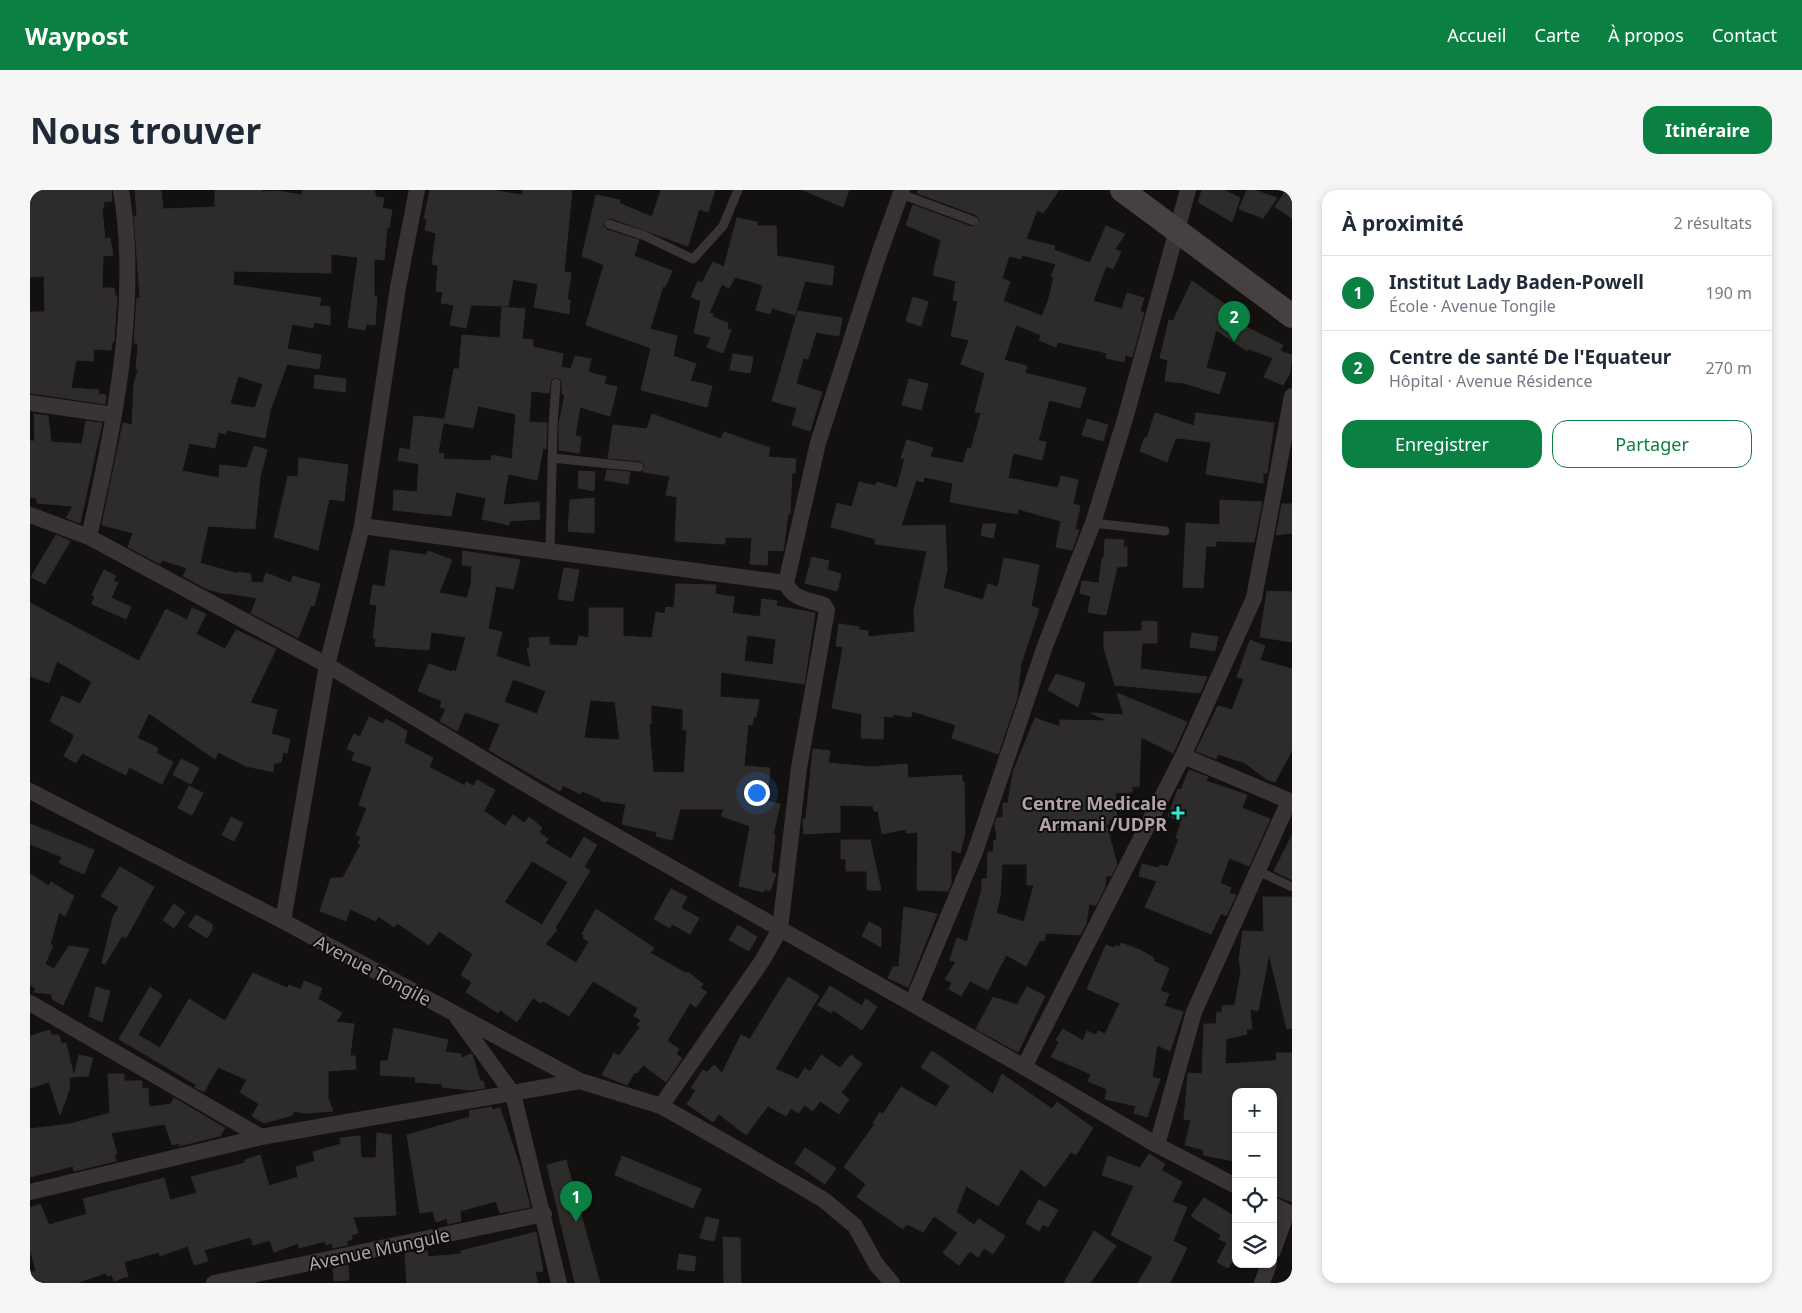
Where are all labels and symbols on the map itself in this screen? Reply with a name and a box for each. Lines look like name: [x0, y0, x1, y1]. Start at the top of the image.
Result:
pin: 2: [1218, 301, 1250, 342]
your location: [744, 780, 770, 806]
place label: Centre Medicale Armani /UDPR: [1021, 791, 1167, 836]
marker: Centre Medicale Armani /UDPR: [1171, 806, 1185, 820]
street label: Avenue Tongile: [310, 929, 436, 1011]
pin: 1: [560, 1181, 592, 1222]
street label: Avenue Mungule: [306, 1222, 452, 1276]

